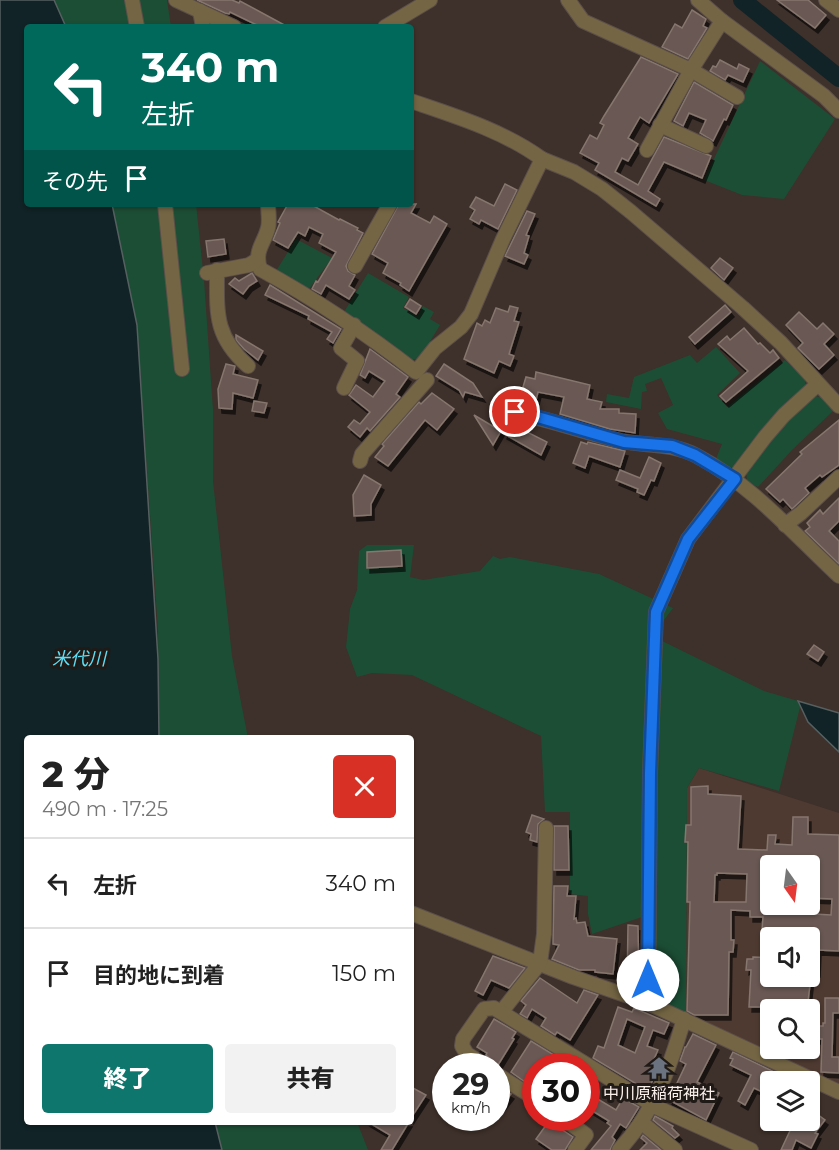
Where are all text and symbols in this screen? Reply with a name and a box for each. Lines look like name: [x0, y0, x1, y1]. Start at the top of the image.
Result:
text: 340 m: [141, 41, 279, 93]
icon: left: [42, 48, 120, 126]
text: 左折: [141, 98, 195, 131]
icon: arrive: [120, 162, 153, 195]
text: その先: [42, 168, 108, 195]
pin: [489, 386, 540, 437]
icon: arrive: [498, 395, 531, 428]
water label: 米代川: [52, 648, 108, 670]
text: 2 分: [42, 752, 110, 796]
button: close: [333, 755, 396, 818]
text: 490 m · 17:25: [42, 797, 168, 821]
north arrow: [760, 855, 820, 915]
map controls: [760, 855, 820, 1131]
icon: left: [42, 867, 75, 900]
text: 340 m: [325, 870, 396, 897]
text: 左折: [93, 872, 137, 899]
button: sound: [760, 927, 820, 987]
position arrow: [616, 948, 680, 1012]
icon: arrive: [42, 957, 75, 990]
text: 150 m: [332, 960, 396, 987]
text: 目的地に到着: [93, 962, 225, 989]
button: search: [760, 999, 820, 1059]
button: 終了: [42, 1044, 213, 1113]
button: 共有: [225, 1044, 396, 1113]
speed limit sign: 30: [522, 1053, 600, 1131]
temple icon: 中川原稲荷神社: [646, 1055, 672, 1081]
text: 29: [453, 1066, 489, 1103]
button: layers: [760, 1071, 820, 1131]
place label: 中川原稲荷神社: [603, 1084, 715, 1103]
text: km/h: [451, 1098, 491, 1117]

